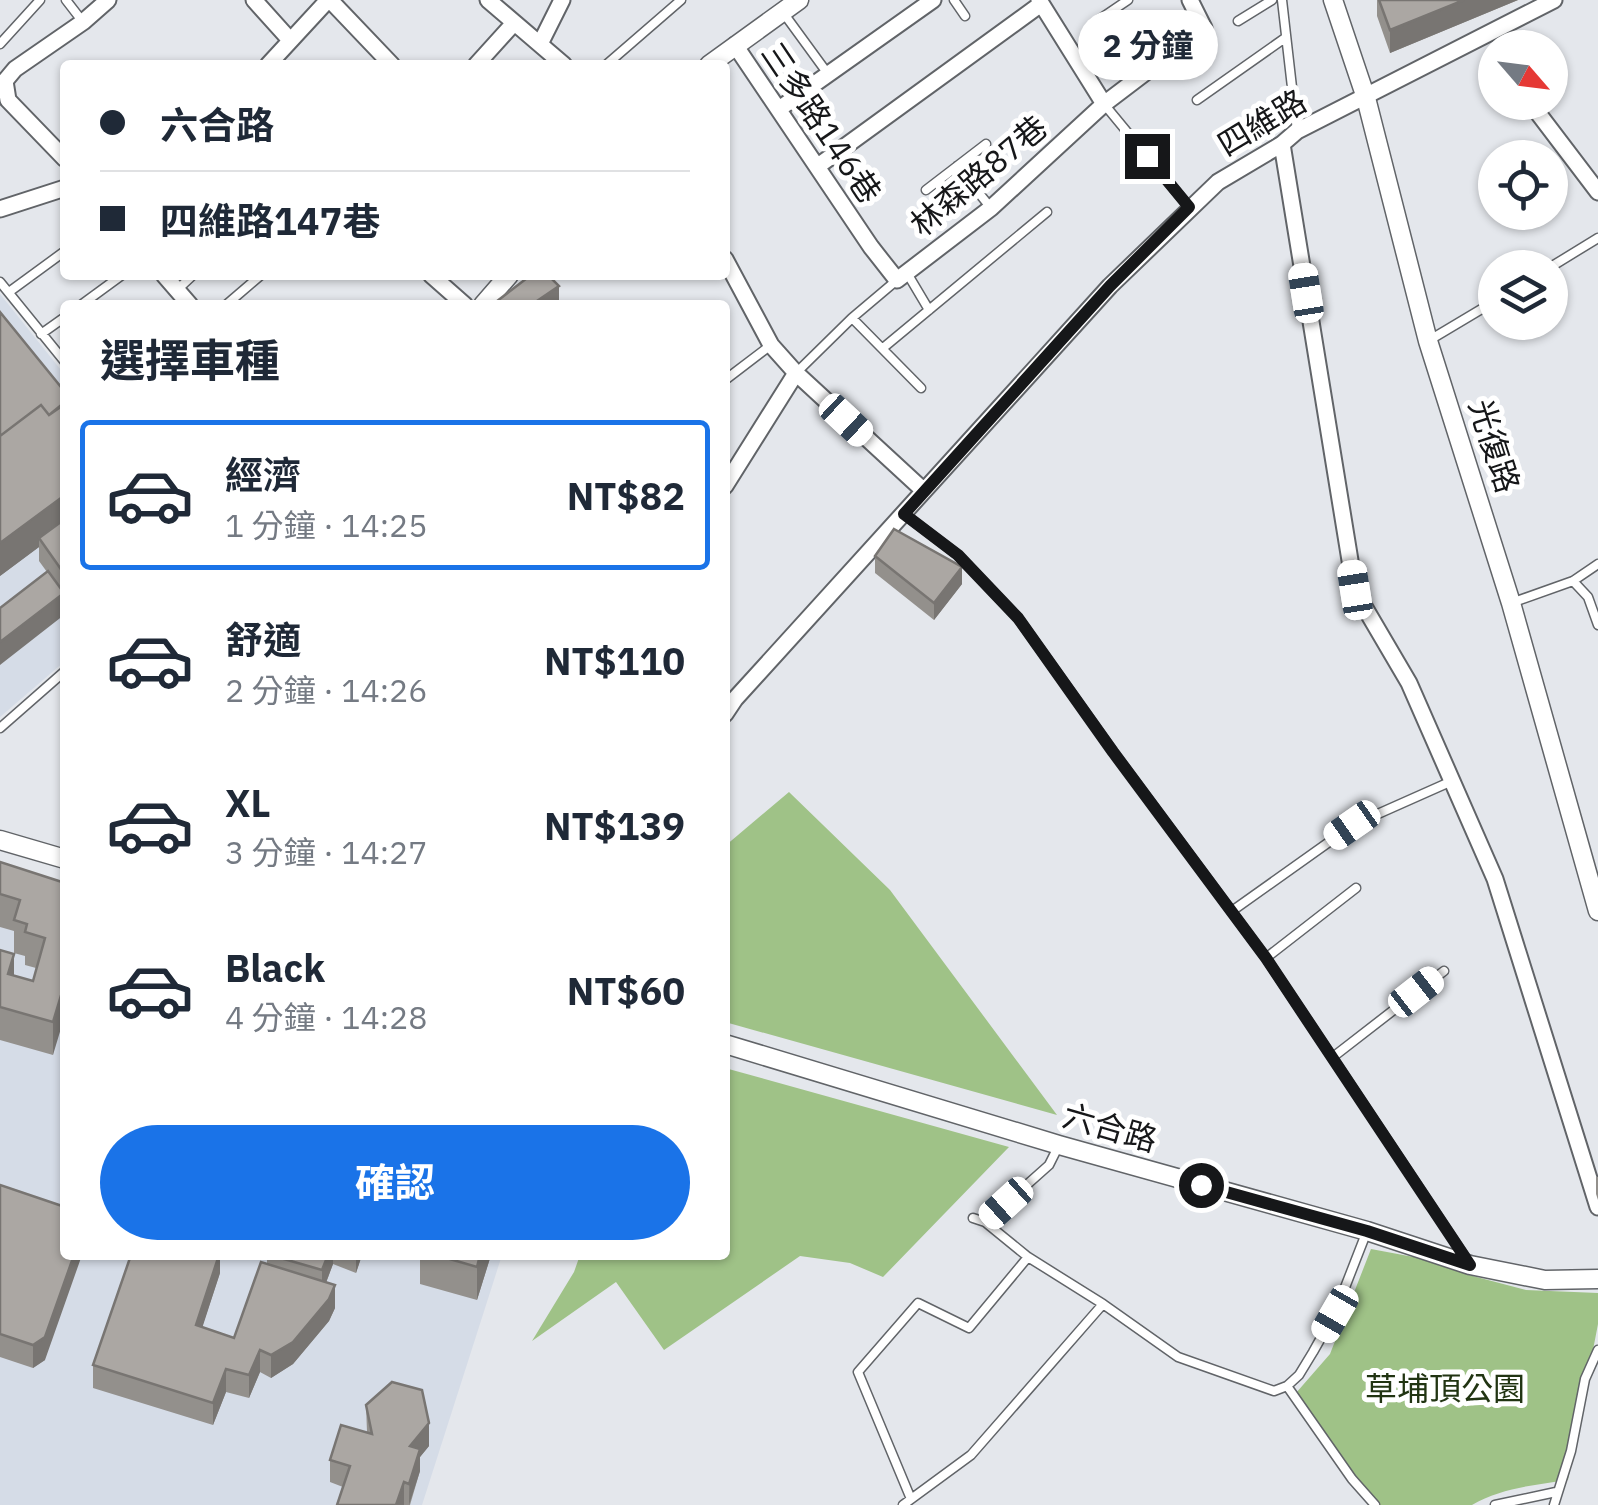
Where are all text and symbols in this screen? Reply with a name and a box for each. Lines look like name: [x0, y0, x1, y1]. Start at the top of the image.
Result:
callout: 2 分鐘: [1077, 11, 1217, 81]
text: 2 分鐘: [1103, 24, 1193, 66]
north arrow: [1478, 30, 1568, 120]
map controls: [1478, 30, 1568, 340]
street label: 三多路146巷: [753, 34, 891, 211]
street label: 四維路: [1210, 79, 1313, 165]
text: 六合路: [160, 100, 274, 149]
street label: 林森路87巷: [901, 106, 1056, 245]
route end: [1125, 134, 1170, 179]
button: locate: [1478, 140, 1568, 230]
text: 四維路147巷: [160, 196, 380, 245]
button: layers: [1478, 250, 1568, 340]
car: [1286, 261, 1326, 325]
text: 選擇車種: [100, 331, 280, 389]
car: [814, 389, 878, 451]
street label: 光復路: [1460, 394, 1530, 498]
icon: car: [105, 450, 195, 540]
text: 經濟: [225, 450, 301, 499]
text: NT$82: [567, 471, 685, 520]
text: 1 分鐘 · 14:25: [225, 504, 427, 546]
car: [1335, 558, 1375, 622]
icon: car: [105, 615, 195, 705]
text: 舒適: [225, 615, 301, 664]
text: NT$110: [544, 636, 685, 685]
text: 2 分鐘 · 14:26: [225, 669, 427, 711]
text: XL: [225, 778, 271, 827]
icon: car: [105, 780, 195, 870]
car: [1319, 796, 1385, 854]
text: NT$139: [544, 801, 685, 850]
text: 3 分鐘 · 14:27: [225, 831, 427, 873]
text: Black: [225, 943, 325, 992]
icon: car: [105, 945, 195, 1035]
car: [1383, 962, 1449, 1022]
text: NT$60: [567, 966, 685, 1015]
text: 4 分鐘 · 14:28: [225, 996, 427, 1038]
street label: 六合路: [1058, 1094, 1162, 1160]
button: 確認: [100, 1125, 690, 1240]
route start: [1179, 1163, 1224, 1208]
car: [974, 1172, 1038, 1234]
car: [1307, 1281, 1363, 1347]
park label: 草埔頂公園: [1365, 1367, 1525, 1409]

